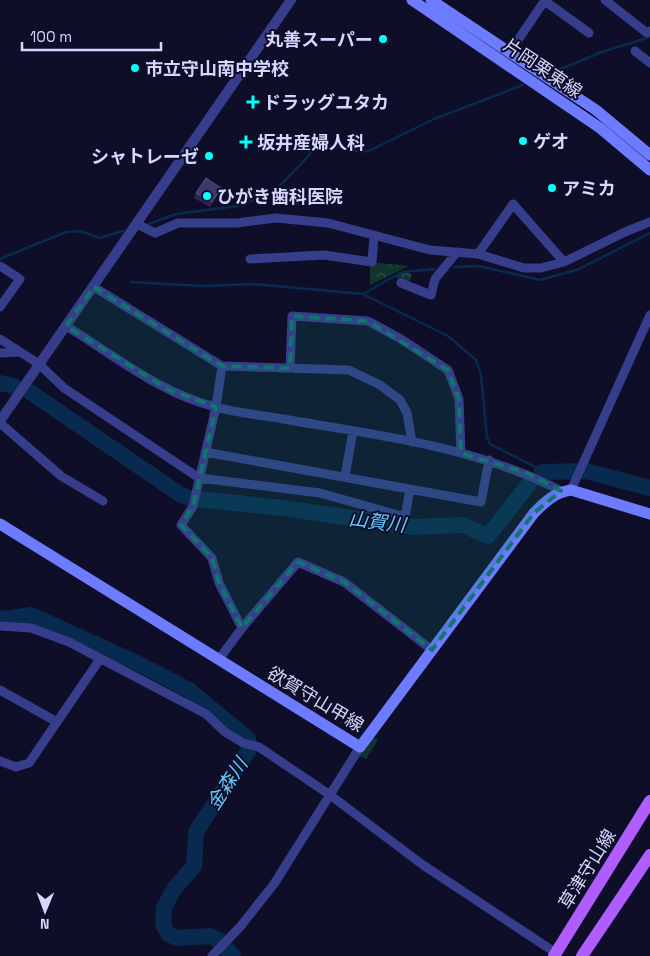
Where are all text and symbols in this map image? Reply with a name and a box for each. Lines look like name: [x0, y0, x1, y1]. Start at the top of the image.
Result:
scale bar: [22, 20, 161, 52]
text: 100 m: [30, 27, 72, 46]
place label: 丸善スーパー: [265, 28, 373, 51]
marker: 丸善スーパー: [377, 33, 389, 45]
street label: 片岡栗東線: [499, 33, 587, 103]
place label: 市立守山南中学校: [145, 57, 289, 80]
marker: 市立守山南中学校: [129, 62, 141, 74]
place label: ドラッグユタカ: [263, 91, 389, 114]
marker: ドラッグユタカ: [247, 96, 259, 108]
place label: ゲオ: [533, 130, 569, 153]
place label: 坂井産婦人科: [257, 131, 365, 154]
marker: 坂井産婦人科: [239, 135, 253, 149]
marker: ゲオ: [517, 135, 529, 147]
place label: シャトレーゼ: [91, 145, 199, 168]
marker: シャトレーゼ: [203, 150, 215, 162]
place label: アミカ: [562, 177, 616, 200]
marker: アミカ: [546, 182, 558, 194]
place label: ひがき歯科医院: [217, 185, 343, 208]
marker: ひがき歯科医院: [201, 190, 213, 202]
water label: 山賀川: [347, 506, 409, 538]
street label: 欲賀守山甲線: [264, 661, 368, 737]
water label: 金森川: [201, 752, 254, 815]
street label: 草津守山線: [553, 825, 621, 913]
north arrow: [20, 886, 70, 936]
text: N: [40, 915, 50, 933]

